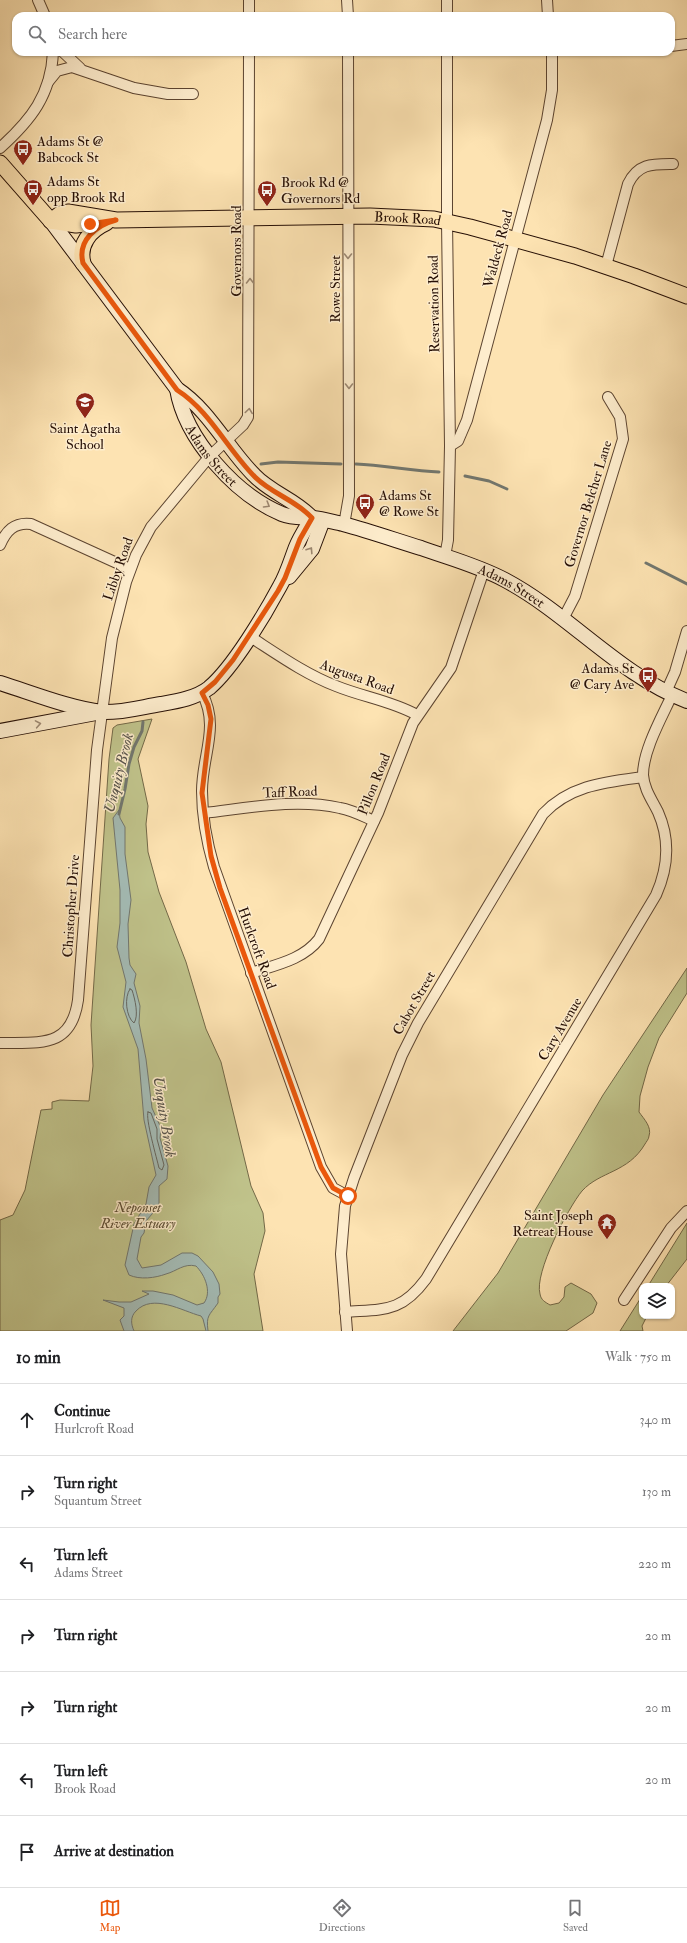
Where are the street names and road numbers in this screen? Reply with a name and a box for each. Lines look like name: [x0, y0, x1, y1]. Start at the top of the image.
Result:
street label: Governors Road: [228, 205, 245, 297]
street label: Brook Road: [374, 208, 443, 229]
street label: Waldeck Road: [479, 208, 517, 291]
street label: Rowe Street: [327, 255, 344, 323]
street label: Reservation Road: [425, 255, 443, 353]
street label: Adams Street: [182, 421, 241, 490]
street label: Governor Belcher Lane: [561, 438, 615, 570]
street label: Libby Road: [99, 535, 138, 603]
street label: Adams Street: [475, 560, 549, 611]
street label: Augusta Road: [317, 655, 396, 698]
street label: Pillon Road: [354, 751, 394, 817]
street label: Taff Road: [262, 783, 318, 801]
street label: Christopher Drive: [59, 854, 84, 958]
street label: Hurlcroft Road: [234, 905, 280, 991]
street label: Cabot Street: [389, 968, 439, 1038]
street label: Cary Avenue: [534, 994, 586, 1064]

